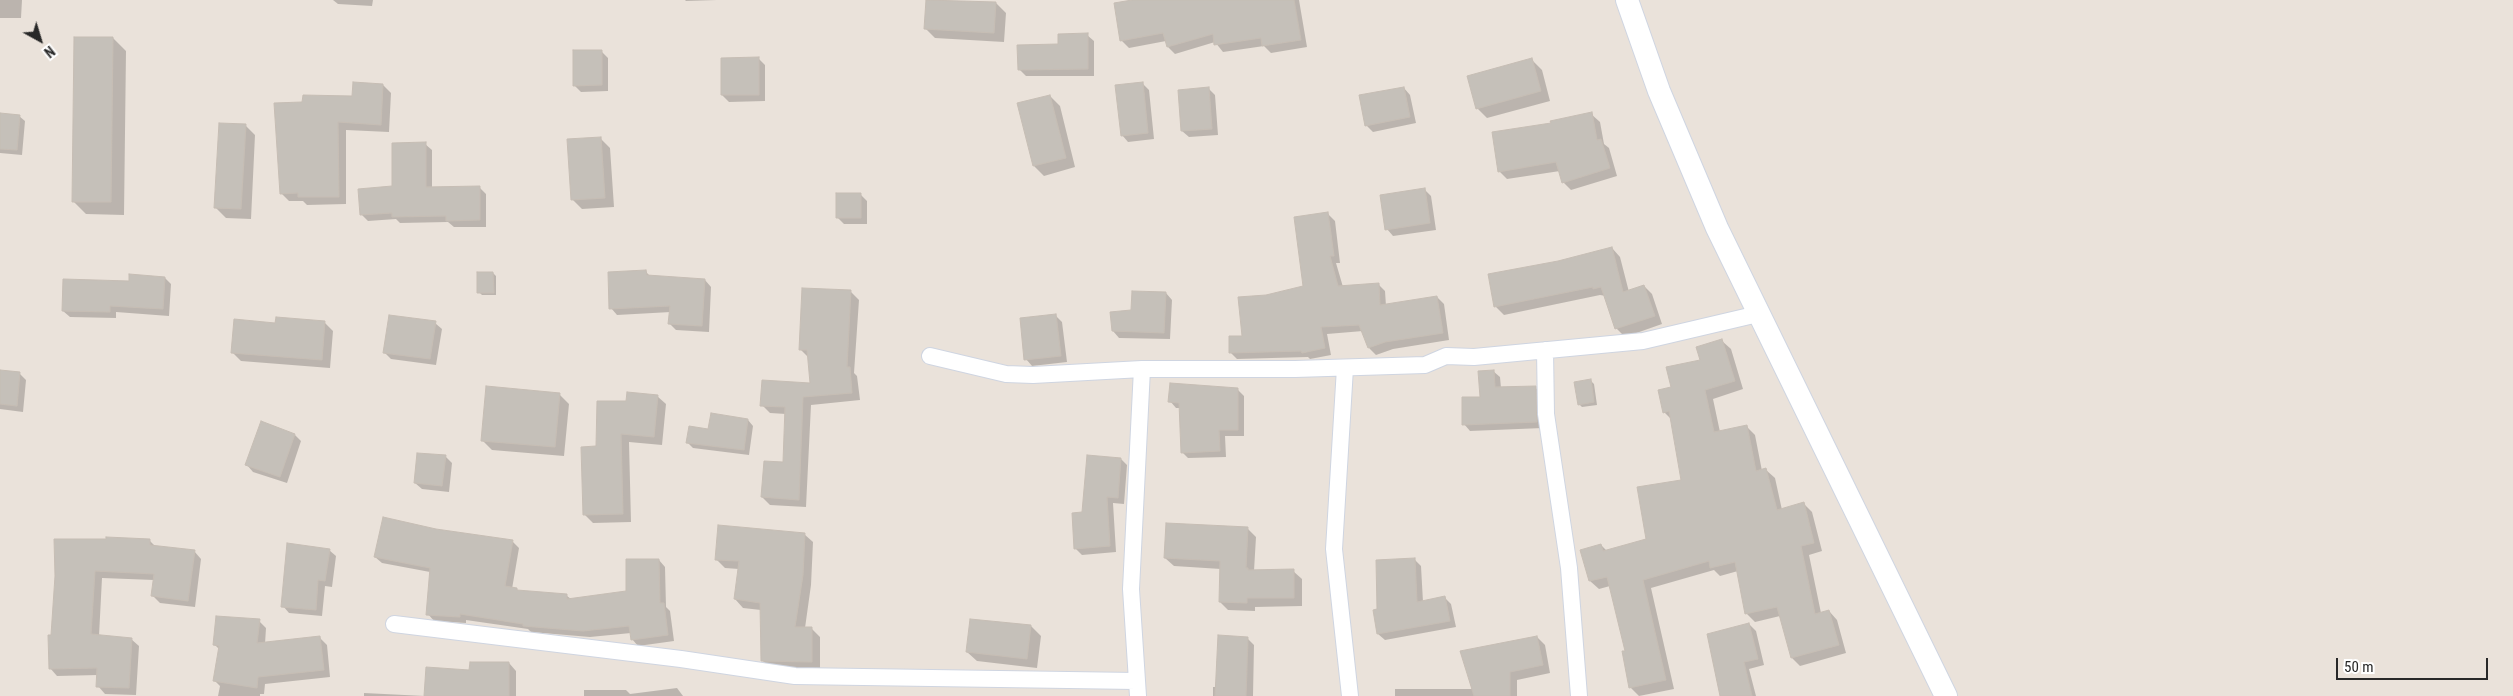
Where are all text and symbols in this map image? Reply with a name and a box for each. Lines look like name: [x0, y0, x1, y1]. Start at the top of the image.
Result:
north arrow: [15, 15, 65, 65]
text: N: [41, 43, 58, 61]
scale bar: [2338, 648, 2490, 680]
text: 50 m: [2344, 658, 2374, 676]

